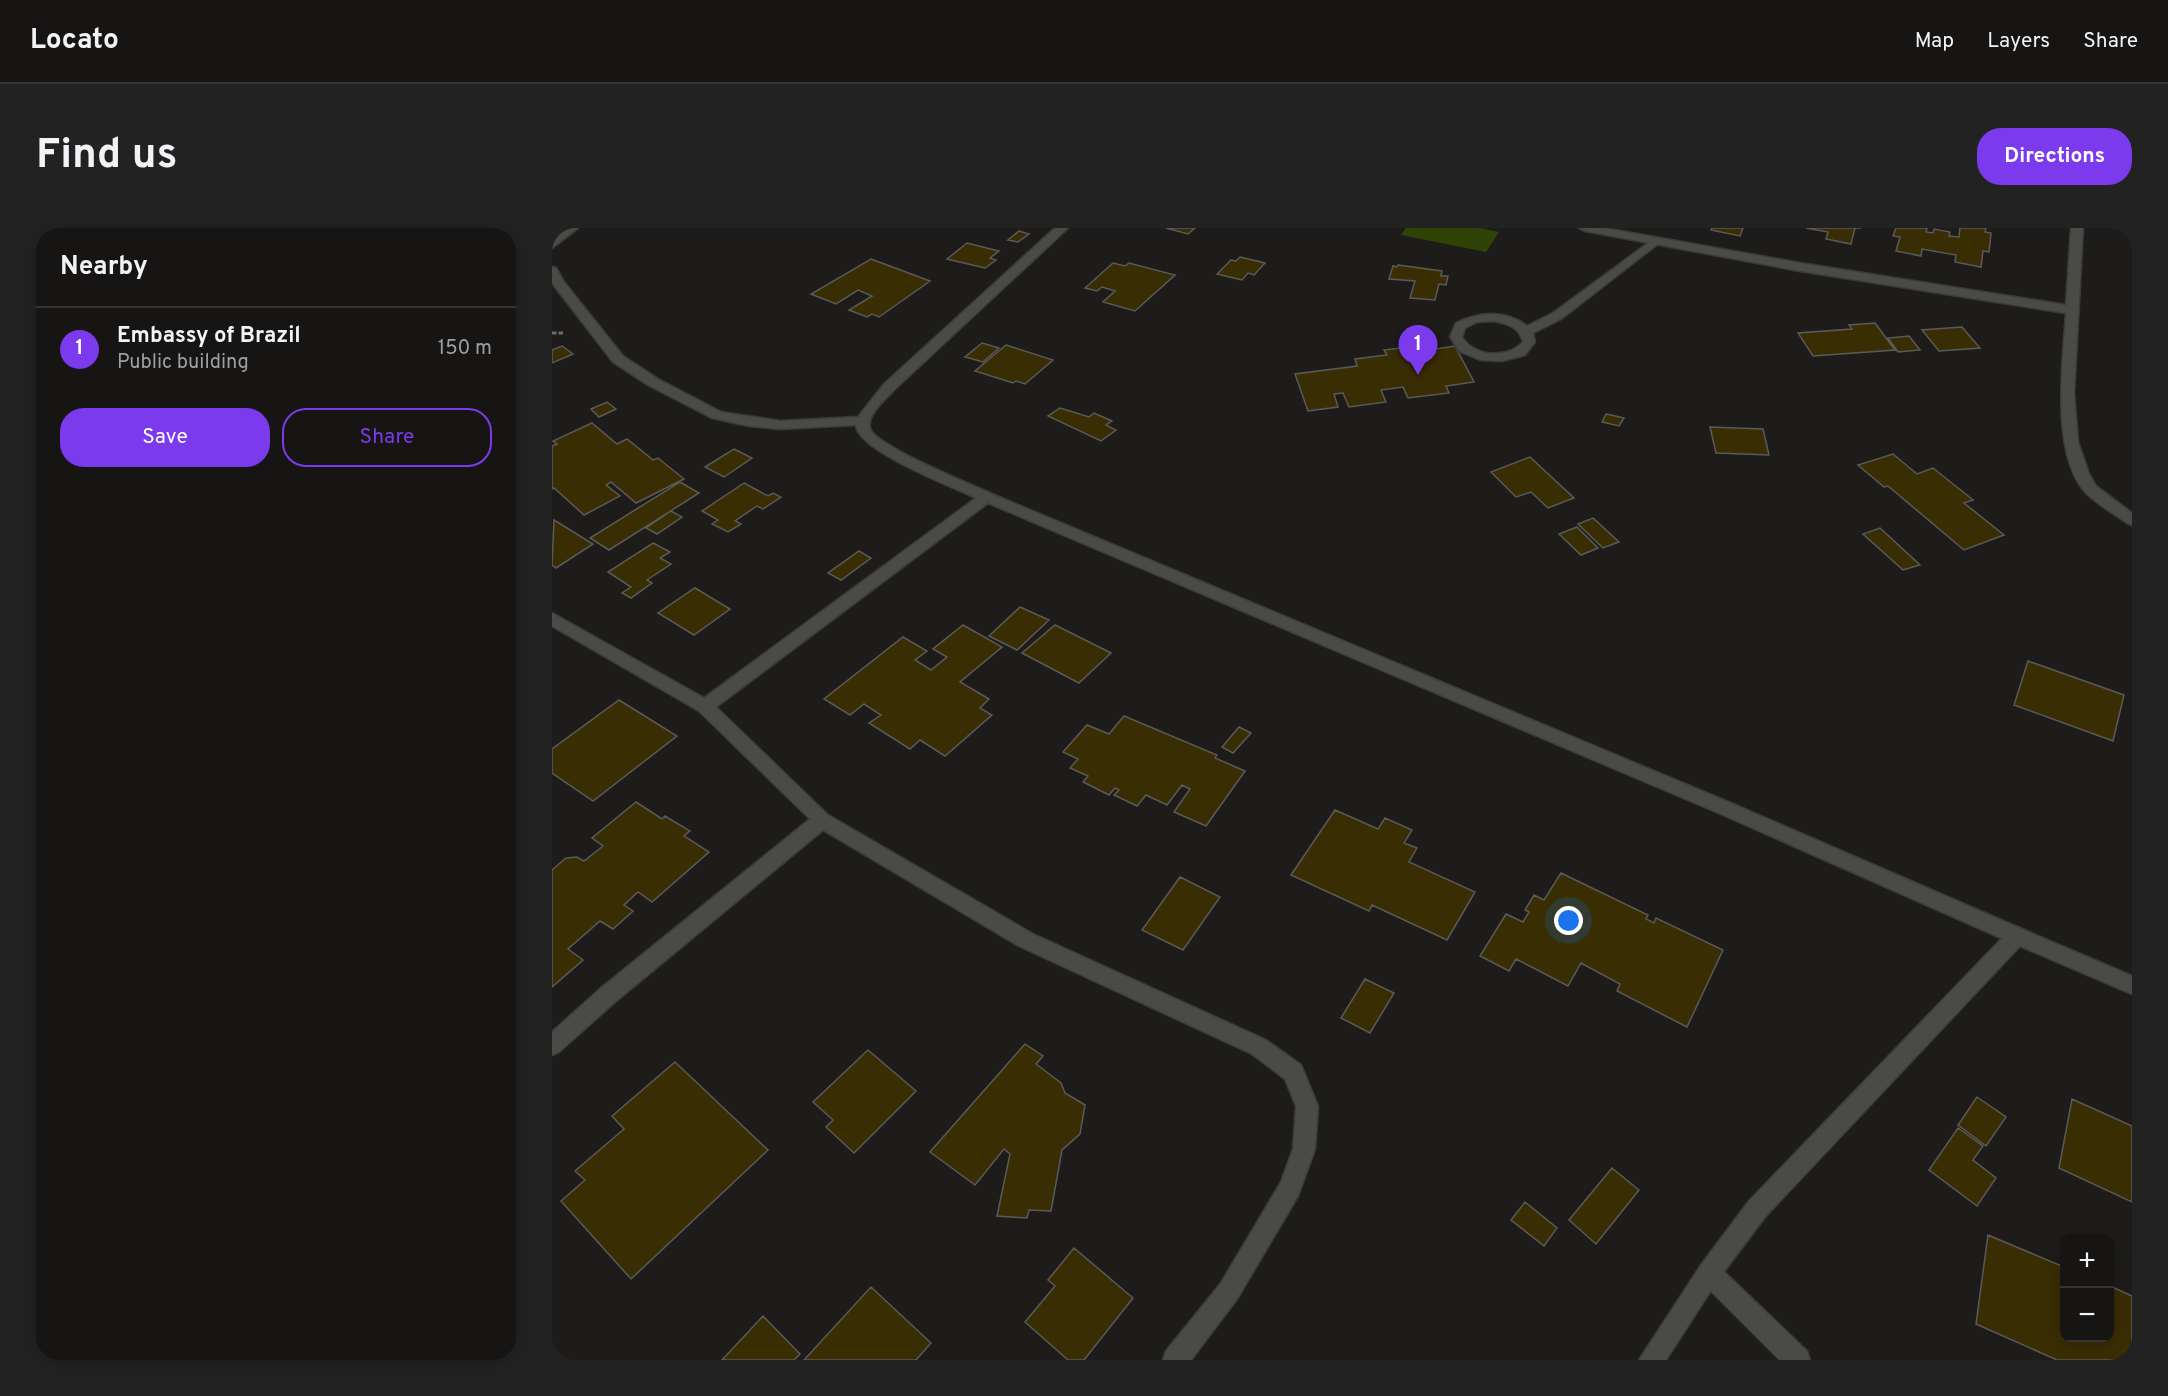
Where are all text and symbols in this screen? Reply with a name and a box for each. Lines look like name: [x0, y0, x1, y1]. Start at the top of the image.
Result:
text: Locato: [30, 23, 119, 59]
text: Map: [1915, 28, 1954, 55]
text: Layers: [1987, 28, 2050, 55]
text: Share: [2083, 28, 2138, 55]
button: Directions: [1977, 128, 2132, 185]
text: Find us: [36, 130, 177, 183]
text: Nearby: [60, 251, 148, 284]
text: Embassy of Brazil: [117, 323, 301, 350]
pin: 1: [1398, 326, 1438, 375]
text: 1: [76, 336, 84, 362]
text: 150 m: [438, 336, 492, 362]
text: Public building: [117, 350, 249, 376]
button: Save: [60, 408, 270, 467]
button: Share: [282, 408, 492, 467]
your location: [1554, 906, 1583, 935]
map controls: [2060, 1234, 2114, 1342]
button: +: [2060, 1234, 2114, 1288]
button: −: [2060, 1288, 2114, 1342]

